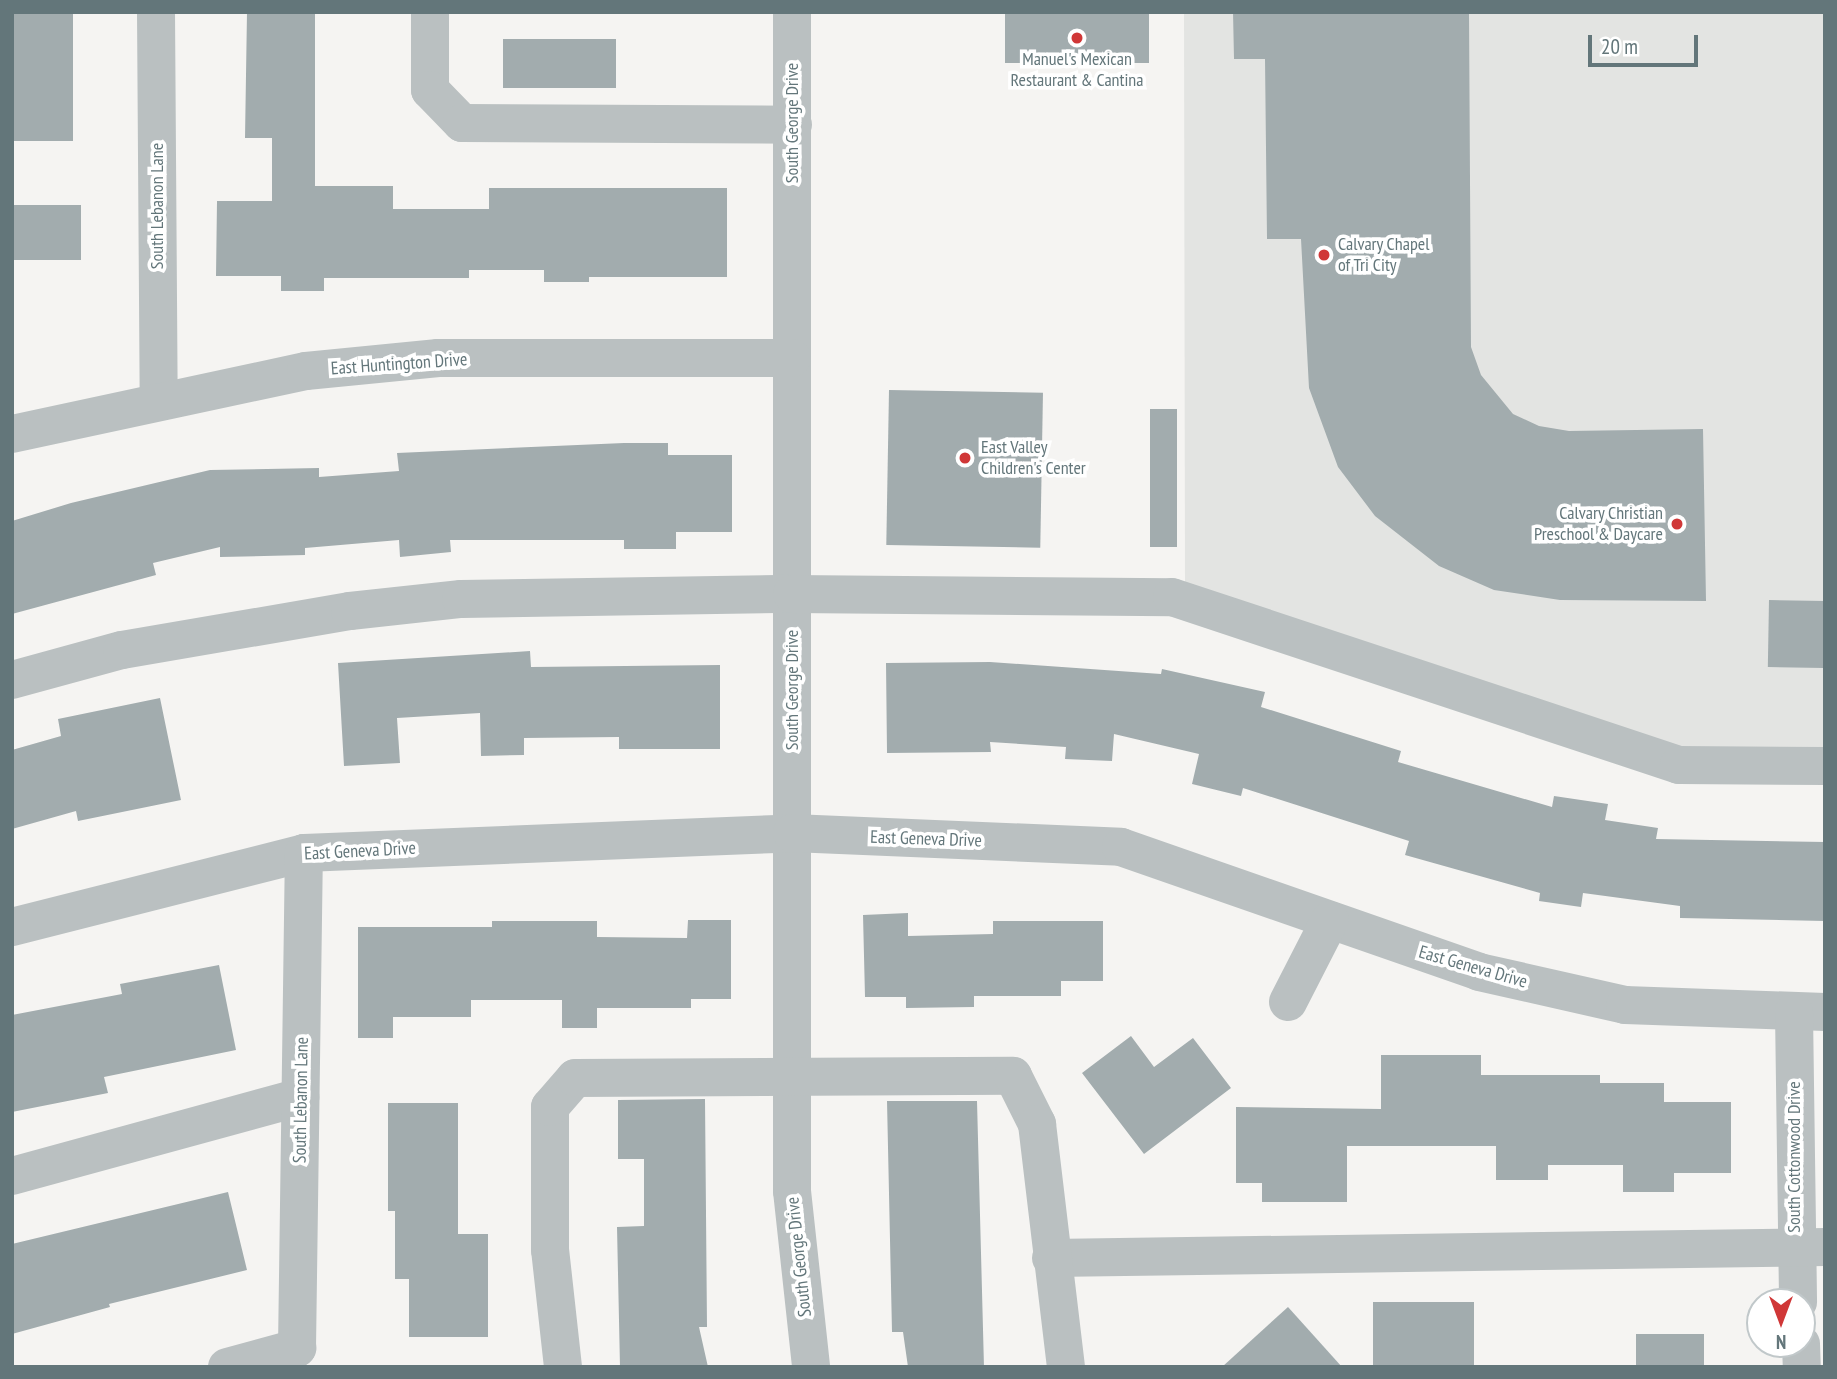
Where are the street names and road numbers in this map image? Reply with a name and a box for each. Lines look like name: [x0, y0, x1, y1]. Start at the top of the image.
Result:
street label: South George Drive: [781, 63, 803, 183]
street label: South Lebanon Lane: [146, 143, 168, 269]
street label: East Huntington Drive: [330, 348, 468, 380]
street label: South George Drive: [781, 630, 803, 750]
street label: East Geneva Drive: [870, 826, 982, 852]
street label: East Geneva Drive: [304, 837, 416, 865]
street label: East Geneva Drive: [1416, 941, 1530, 993]
street label: South Lebanon Lane: [289, 1037, 313, 1163]
street label: South Cottonwood Drive: [1783, 1081, 1805, 1233]
street label: South George Drive: [782, 1196, 816, 1318]

